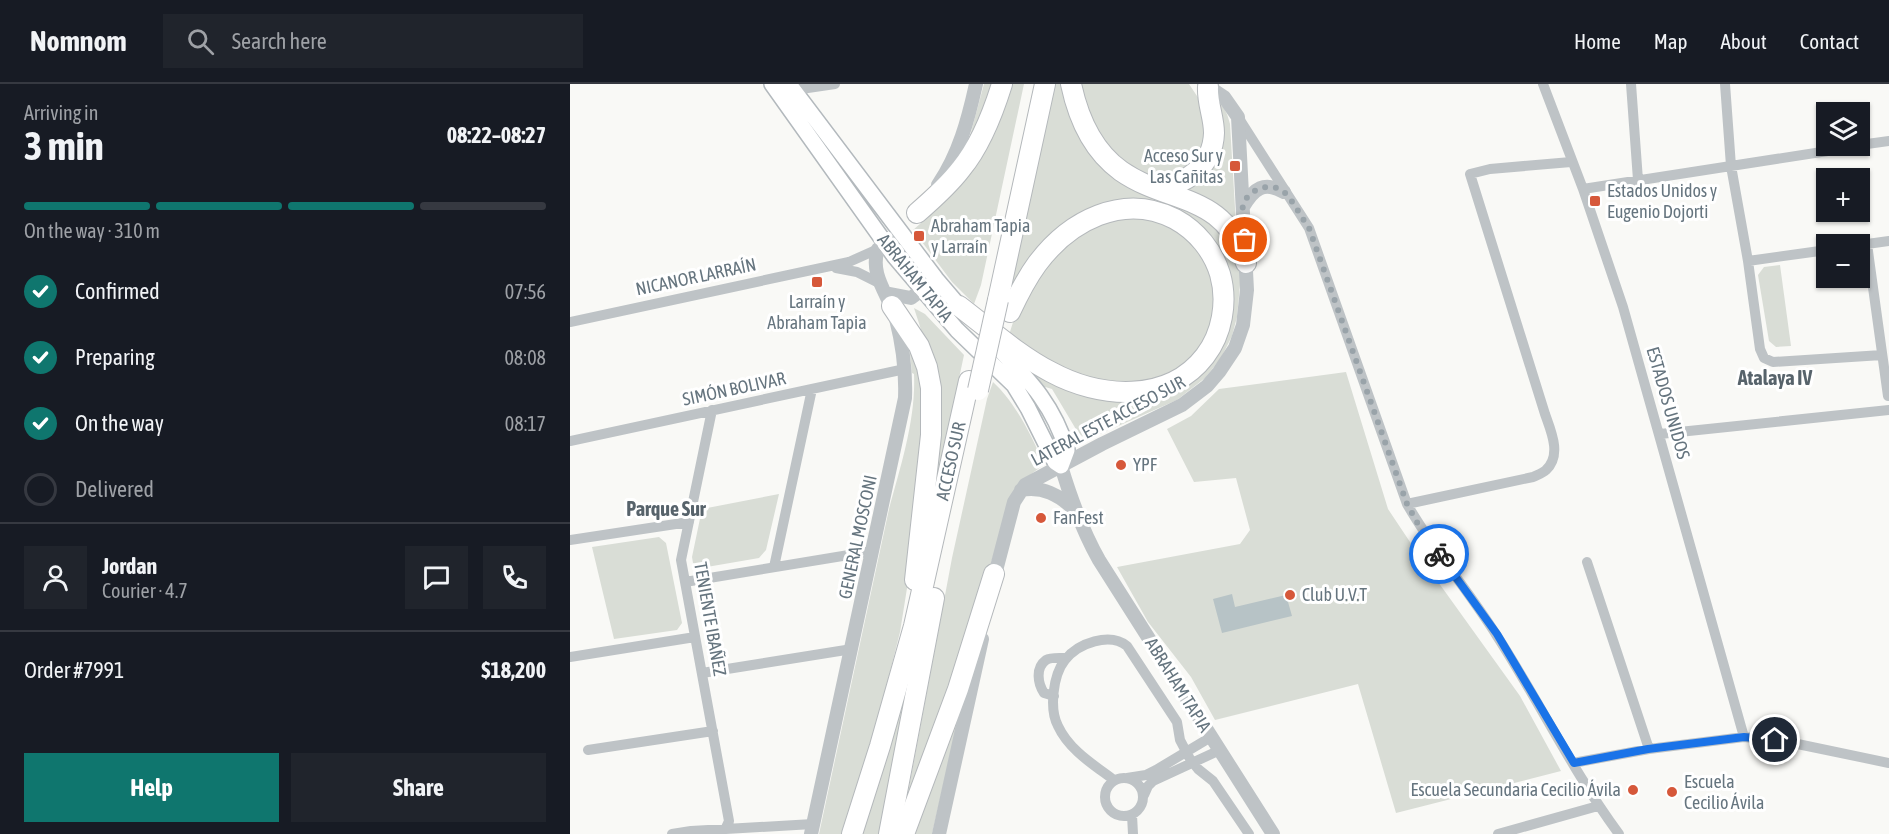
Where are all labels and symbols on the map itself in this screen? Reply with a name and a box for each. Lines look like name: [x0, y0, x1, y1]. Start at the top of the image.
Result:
place label: Acceso Sur y Las Cañitas: [1144, 145, 1223, 187]
marker: Acceso Sur y Las Cañitas: [1228, 159, 1242, 173]
place label: Estados Unidos y Eugenio Dojorti: [1607, 180, 1717, 222]
marker: Estados Unidos y Eugenio Dojorti: [1588, 194, 1602, 208]
pin: [1219, 214, 1270, 265]
place label: Abraham Tapia y Larraín: [931, 215, 1030, 257]
street label: ABRAHAM TAPIA: [873, 229, 957, 326]
marker: Abraham Tapia y Larraín: [912, 229, 926, 243]
street label: NICANOR LARRAÍN: [634, 254, 758, 300]
marker: Larraín y Abraham Tapia: [810, 275, 824, 289]
place label: Larraín y Abraham Tapia: [767, 291, 867, 333]
street label: ESTADOS UNIDOS: [1642, 344, 1695, 462]
district label: Atalaya IV: [1737, 366, 1812, 389]
street label: SIMÓN BOLIVAR: [681, 367, 787, 410]
street label: LATERAL ESTE ACCESO SUR: [1027, 371, 1188, 470]
street label: ACCESO SUR: [931, 420, 970, 502]
place label: YPF: [1133, 454, 1158, 475]
marker: YPF: [1114, 458, 1128, 472]
street label: GENERAL MOSCONI: [834, 473, 881, 601]
district label: Parque Sur: [626, 497, 707, 520]
place label: FanFest: [1053, 507, 1104, 528]
marker: FanFest: [1034, 511, 1048, 525]
courier: [1409, 524, 1469, 584]
street label: TENIENTE IBAÑEZ: [690, 560, 731, 678]
place label: Club U.V.T: [1302, 584, 1367, 605]
marker: Club U.V.T: [1283, 588, 1297, 602]
street label: ABRAHAM TAPIA: [1141, 634, 1216, 736]
pin: [1749, 714, 1800, 765]
place label: Escuela Cecilio Ávila: [1684, 771, 1764, 813]
place label: Escuela Secundaria Cecilio Ávila: [1411, 779, 1621, 800]
marker: Escuela Secundaria Cecilio Ávila: [1626, 783, 1640, 797]
marker: Escuela Cecilio Ávila: [1665, 785, 1679, 799]

